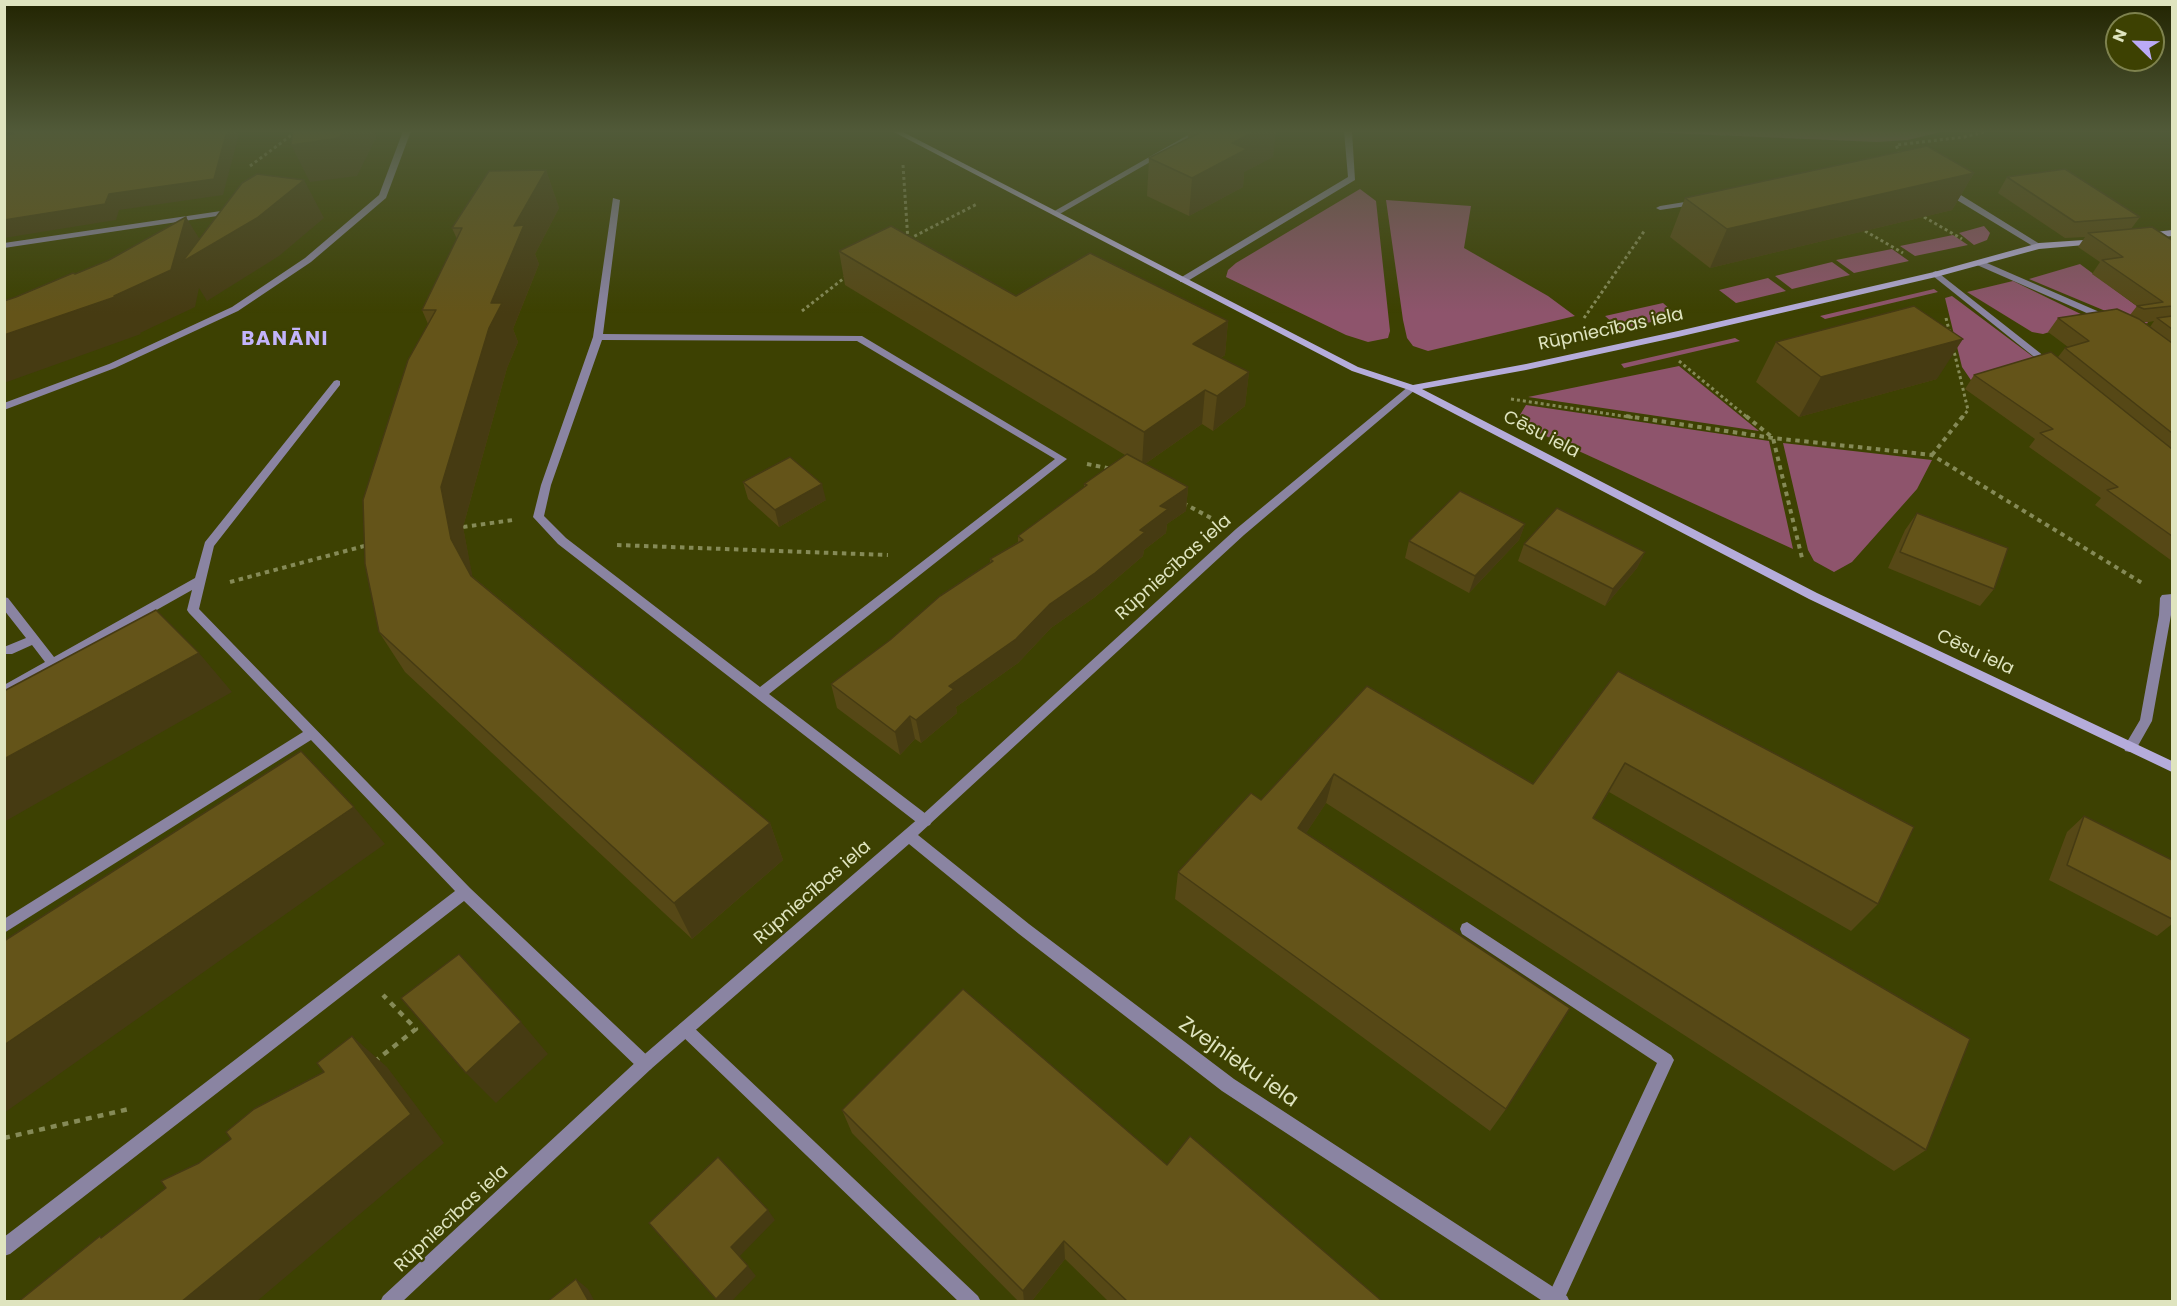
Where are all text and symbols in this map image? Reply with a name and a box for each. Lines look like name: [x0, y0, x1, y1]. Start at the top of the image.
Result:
north arrow: [2105, 12, 2165, 72]
text: N: [2107, 26, 2133, 46]
street label: Rūpniecības iela: [1536, 304, 1686, 356]
district label: BANĀNI: [241, 328, 329, 352]
street label: Cēsu iela: [1499, 407, 1583, 463]
street label: Rūpniecības iela: [1112, 511, 1236, 625]
street label: Cēsu iela: [1933, 626, 2017, 680]
street label: Rūpniecības iela: [750, 836, 876, 950]
street label: Zvejnieku iela: [1173, 1012, 1303, 1114]
street label: Rūpniecības iela: [391, 1161, 513, 1277]

